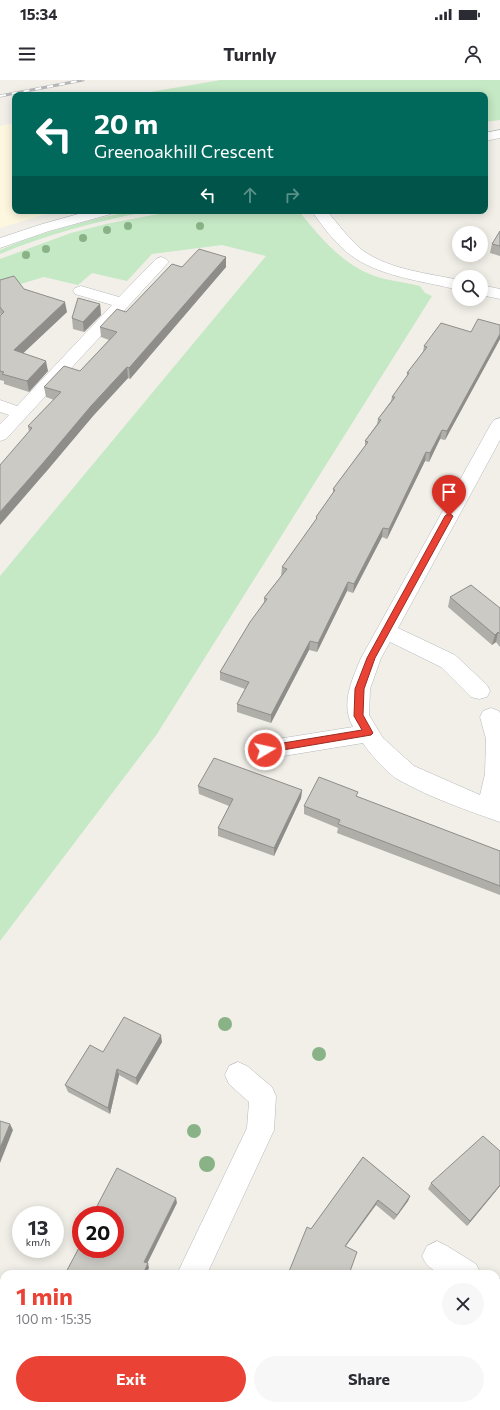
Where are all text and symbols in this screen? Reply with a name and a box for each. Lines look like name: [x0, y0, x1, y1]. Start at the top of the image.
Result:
text: 15:34: [20, 5, 57, 23]
icon: menu: [16, 43, 38, 65]
text: Turnly: [223, 43, 277, 65]
icon: person: [462, 43, 484, 65]
text: 20 m: [94, 106, 158, 140]
icon: left: [28, 108, 80, 160]
text: Greenoakhill Crescent: [94, 140, 274, 162]
icon: left: [197, 184, 219, 206]
icon: ahead: [239, 184, 261, 206]
icon: right: [281, 184, 303, 206]
map controls: [452, 226, 488, 306]
button: sound: [452, 226, 488, 262]
button: search: [452, 270, 488, 306]
pin: [432, 475, 466, 516]
icon: arrive: [438, 481, 460, 503]
position arrow: [244, 729, 286, 771]
speed limit sign: 20: [72, 1206, 124, 1258]
text: 13: [28, 1215, 48, 1239]
text: km/h: [26, 1236, 50, 1248]
text: 1 min: [16, 1281, 73, 1310]
button: close: [442, 1283, 484, 1325]
text: 100 m · 15:35: [16, 1311, 91, 1327]
button: Exit: [16, 1356, 246, 1402]
button: Share: [254, 1356, 484, 1402]

